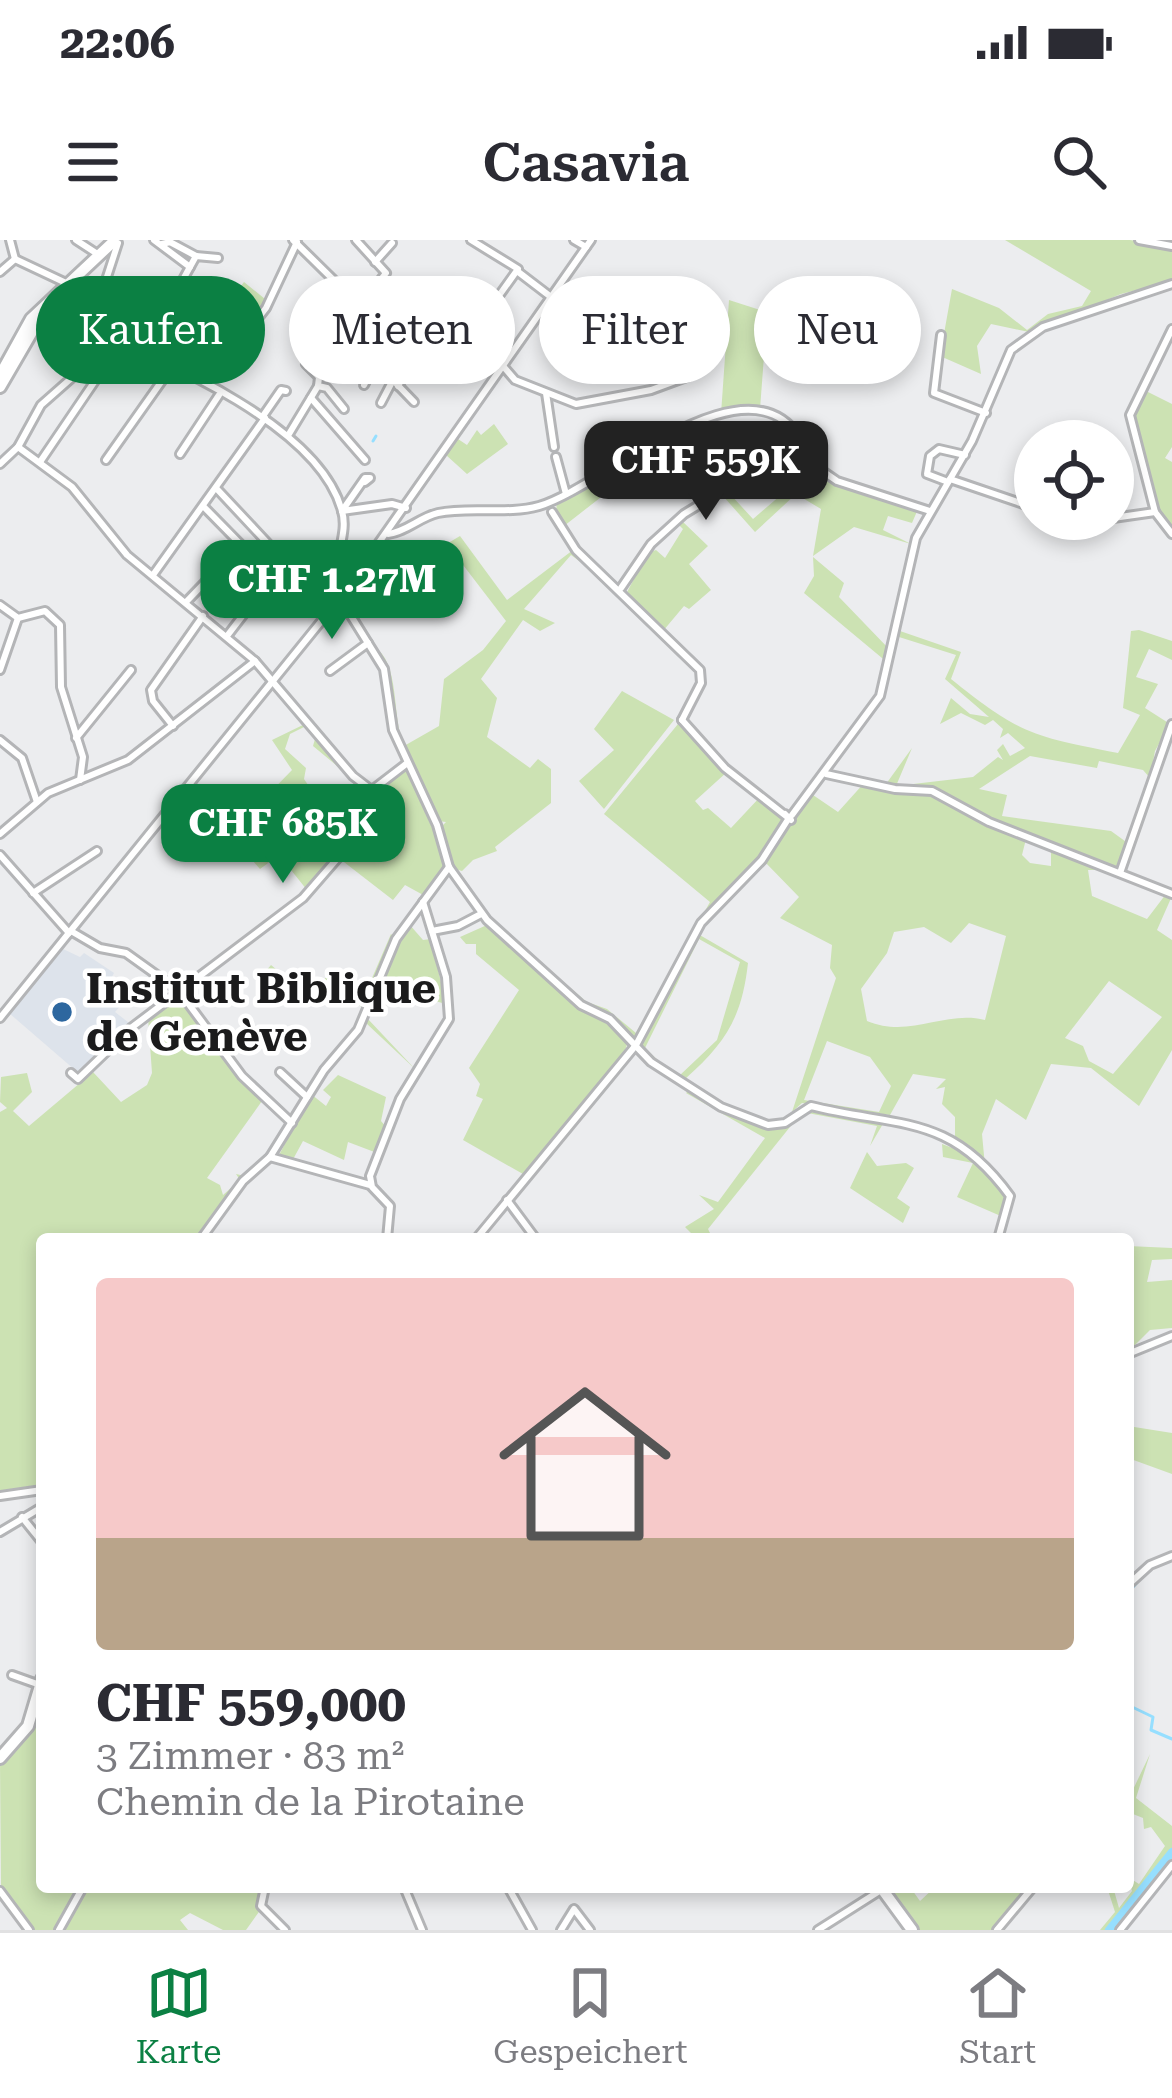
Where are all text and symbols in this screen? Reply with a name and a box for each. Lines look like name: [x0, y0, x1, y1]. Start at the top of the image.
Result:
text: 22:06: [60, 16, 175, 69]
icon: menu: [60, 129, 126, 195]
icon: search: [1046, 129, 1112, 195]
text: Casavia: [483, 131, 689, 194]
chip: Kaufen: [36, 276, 265, 384]
chip: Mieten: [289, 276, 515, 384]
chip: Filter: [539, 276, 730, 384]
chip: Neu: [754, 276, 921, 384]
map controls: [1014, 420, 1134, 540]
button: locate: [1014, 420, 1134, 540]
pin: CHF 559K: [582, 421, 830, 523]
text: CHF 559K: [611, 437, 801, 483]
pin: CHF 1.27M: [195, 540, 469, 642]
text: CHF 1.27M: [227, 556, 437, 602]
pin: CHF 685K: [159, 784, 407, 886]
text: CHF 685K: [188, 800, 378, 846]
place label: Institut Biblique de Genève: [86, 964, 436, 1061]
marker: Institut Biblique de Genève: [49, 999, 75, 1025]
icon: home: [477, 1356, 693, 1572]
text: CHF 559,000: [96, 1674, 406, 1733]
text: 3 Zimmer · 83 m²: [96, 1733, 404, 1779]
text: Chemin de la Pirotaine: [96, 1779, 525, 1825]
tab: Karte: [136, 1960, 221, 2071]
tab: Gespeichert: [493, 1960, 688, 2071]
tab: Start: [959, 1960, 1036, 2071]

